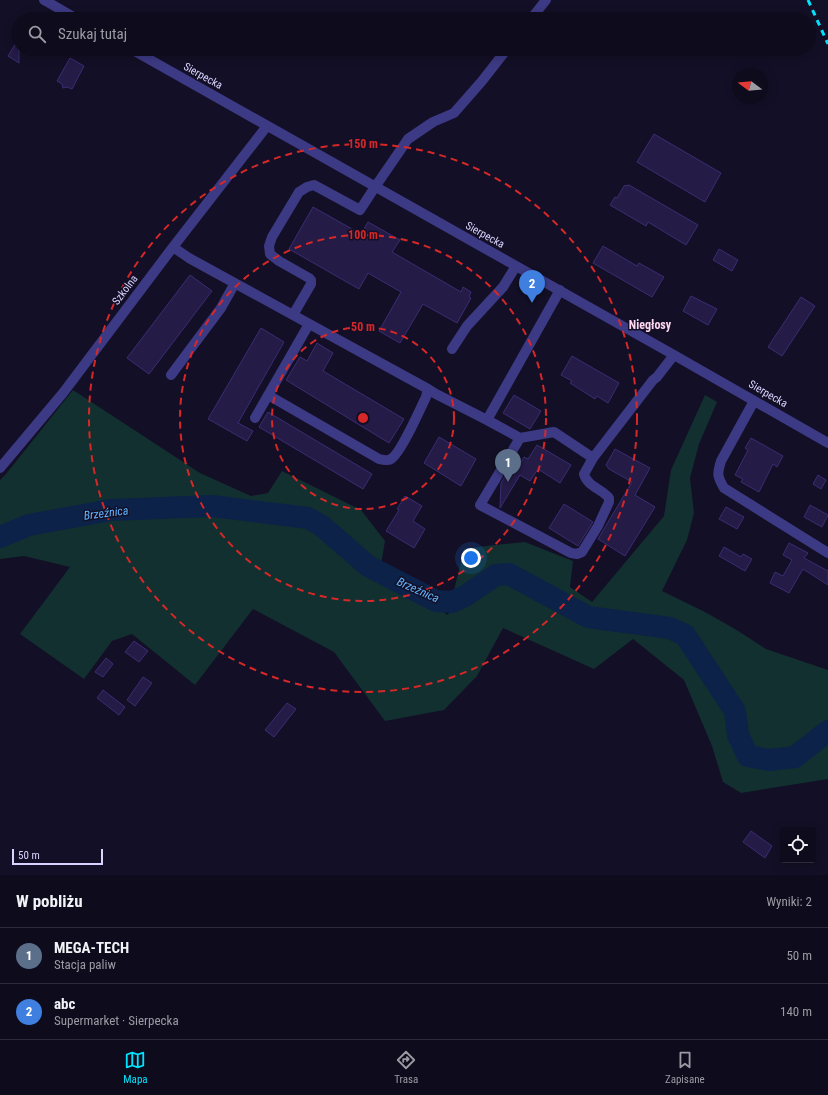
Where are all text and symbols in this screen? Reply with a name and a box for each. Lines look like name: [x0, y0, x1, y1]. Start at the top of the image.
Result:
search box: [12, 12, 816, 56]
icon: search: [26, 23, 48, 45]
text: Szukaj tutaj: [58, 25, 127, 43]
street label: Sierpecka: [181, 60, 225, 92]
north arrow: [732, 68, 768, 104]
text: 150 m: [348, 137, 378, 151]
street label: Sierpecka: [463, 219, 507, 251]
text: 100 m: [348, 228, 378, 242]
pin: 2: [519, 270, 545, 303]
street label: Szkolna: [110, 272, 140, 308]
district label: Niegłosy: [629, 318, 672, 332]
text: 50 m: [351, 320, 375, 334]
street label: Sierpecka: [746, 378, 790, 410]
centre of rings: [356, 411, 370, 425]
pin: 1: [495, 449, 521, 482]
water label: Brzeźnica: [83, 503, 129, 523]
your location: [461, 548, 481, 568]
water label: Brzeźnica: [395, 575, 441, 605]
map controls: [780, 827, 816, 863]
button: locate: [780, 827, 816, 863]
scale bar: [12, 847, 103, 866]
text: 50 m: [18, 849, 40, 862]
text: W pobliżu: [16, 891, 83, 911]
text: Wyniki: 2: [766, 894, 812, 909]
text: MEGA-TECH: [54, 939, 129, 957]
text: 1: [26, 948, 32, 963]
text: 50 m: [786, 948, 812, 963]
text: Stacja paliw: [54, 957, 116, 972]
text: abc: [54, 995, 75, 1013]
text: 2: [26, 1004, 32, 1019]
text: 140 m: [780, 1004, 812, 1019]
text: Supermarket · Sierpecka: [54, 1013, 179, 1028]
tab: Mapa: [123, 1049, 148, 1086]
tab: Trasa: [394, 1049, 418, 1086]
tab: Zapisane: [665, 1049, 705, 1086]

